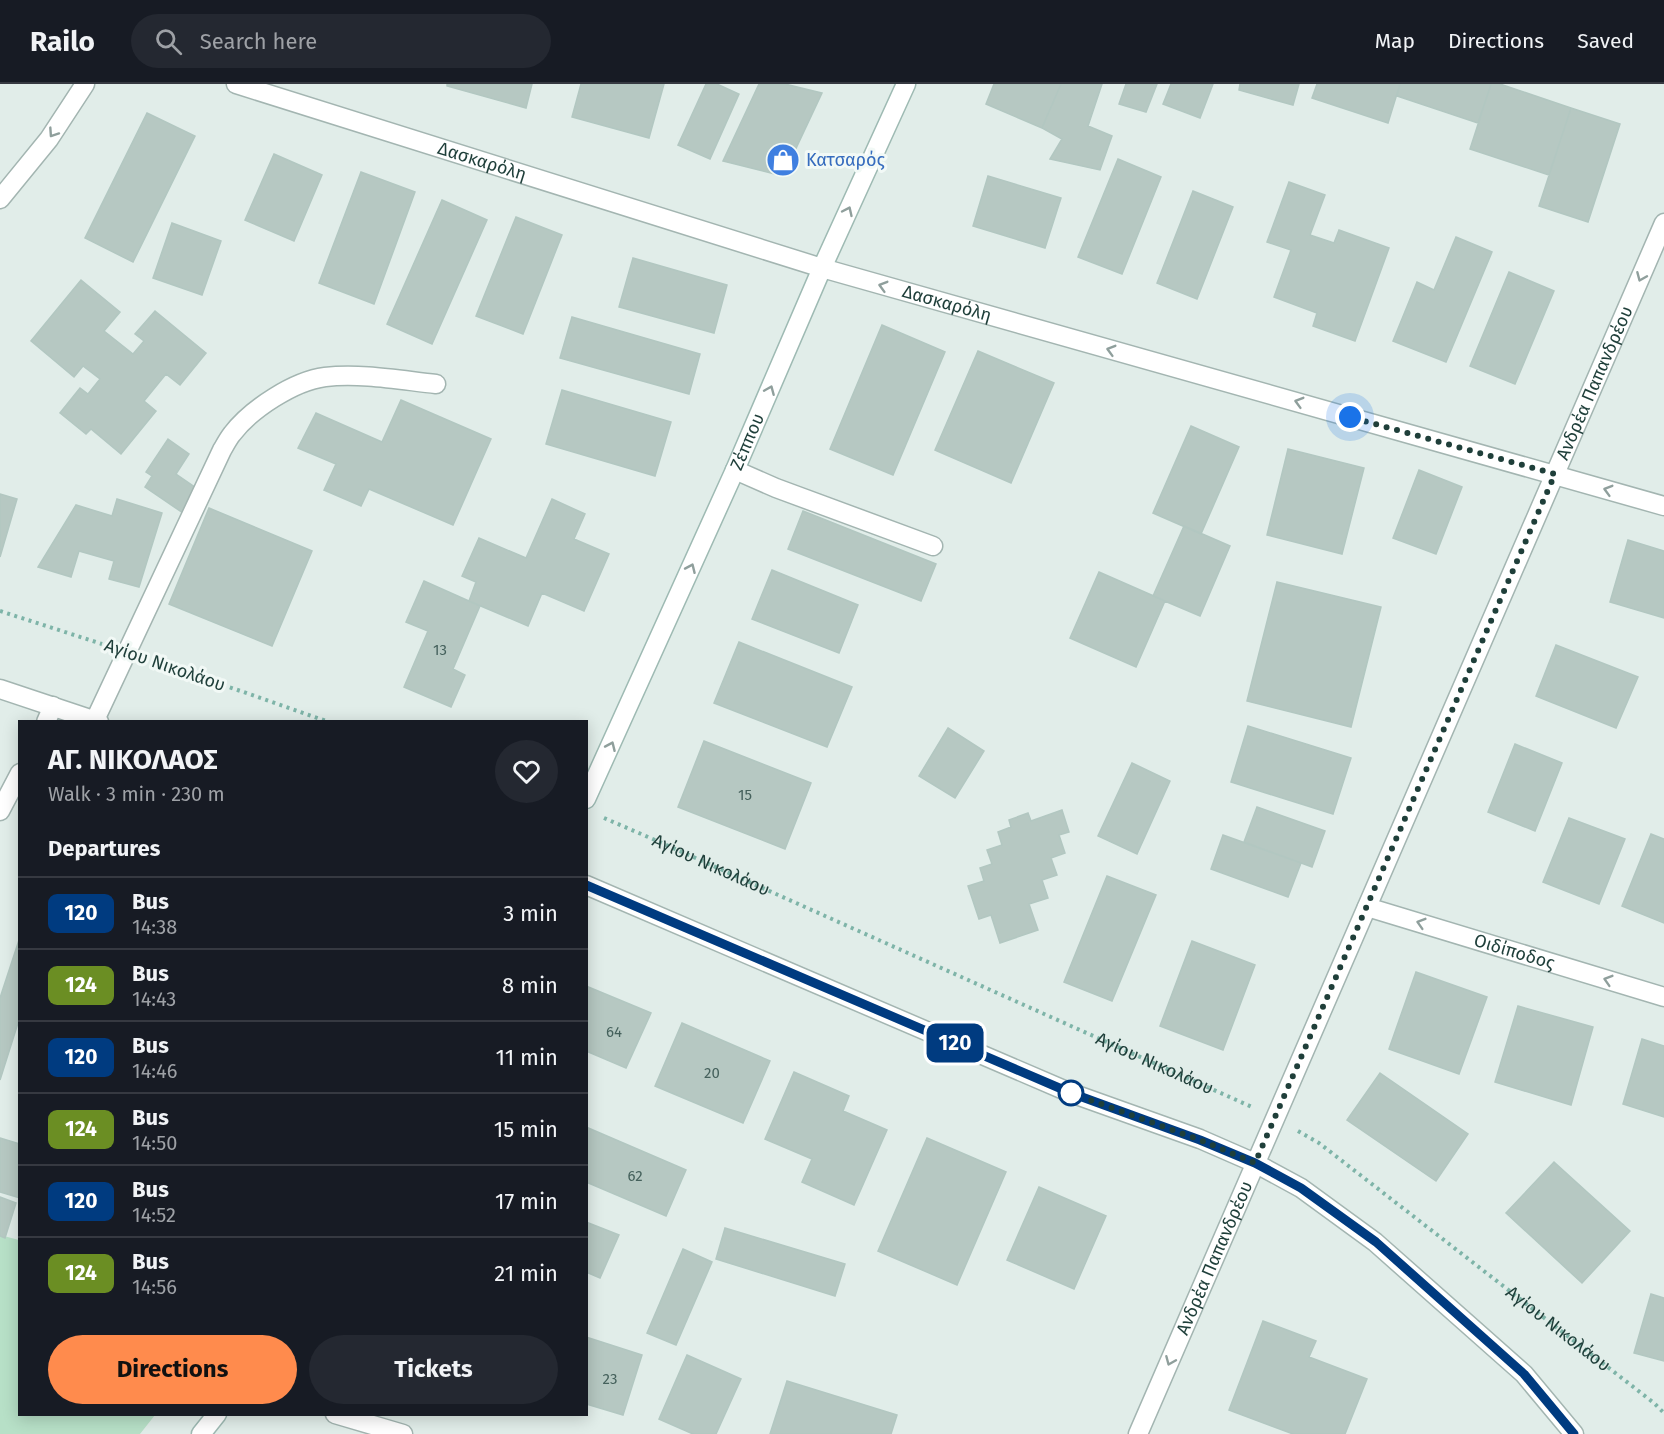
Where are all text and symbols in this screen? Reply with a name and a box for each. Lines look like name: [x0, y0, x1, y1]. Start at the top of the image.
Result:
search box: [131, 14, 551, 68]
text: Railo: [30, 25, 95, 58]
icon: search: [152, 25, 185, 58]
text: Search here: [200, 28, 317, 55]
text: Map: [1375, 28, 1415, 54]
text: Directions: [1448, 28, 1544, 54]
text: Saved: [1577, 28, 1634, 54]
one-way arrow: [49, 126, 60, 137]
street label: Δασκαρόλη: [435, 137, 529, 186]
shop icon: Κατσαρός: [765, 142, 801, 178]
place label: Κατσαρός: [806, 149, 886, 171]
one-way arrow: [841, 206, 853, 217]
one-way arrow: [1636, 270, 1648, 281]
one-way arrow: [878, 280, 888, 293]
street label: Δασκαρόλη: [900, 280, 994, 326]
street label: Ανδρέα Παπανδρέου: [1551, 303, 1638, 463]
one-way arrow: [1106, 344, 1116, 357]
one-way arrow: [762, 385, 774, 396]
one-way arrow: [1294, 397, 1305, 409]
your location: [1335, 402, 1365, 432]
street label: Ζέππου: [725, 410, 769, 473]
one-way arrow: [1603, 485, 1614, 497]
one-way arrow: [683, 563, 695, 574]
street label: Αγίου Νικολάου: [102, 634, 228, 696]
house number: 13: [433, 641, 447, 659]
button: heart: [495, 740, 558, 803]
one-way arrow: [603, 741, 615, 752]
text: ΑΓ. ΝΙΚΟΛΑΟΣ: [48, 743, 218, 776]
text: Walk · 3 min · 230 m: [48, 782, 225, 806]
house number: 15: [738, 786, 752, 804]
street label: Αγίου Νικολάου: [649, 829, 773, 901]
text: Departures: [48, 835, 160, 862]
text: Bus: [132, 888, 169, 915]
text: 120: [65, 900, 97, 926]
text: 3 min: [503, 900, 558, 927]
text: 14:38: [132, 915, 177, 939]
one-way arrow: [1416, 918, 1427, 931]
street label: Οιδίποδος: [1471, 929, 1558, 974]
text: Bus: [132, 960, 169, 987]
text: 124: [65, 972, 97, 998]
text: 8 min: [502, 972, 558, 999]
one-way arrow: [1603, 975, 1614, 987]
text: 14:43: [132, 987, 176, 1011]
house number: 64: [606, 1023, 622, 1041]
line badge: 120: [920, 1024, 990, 1062]
street label: Αγίου Νικολάου: [1092, 1028, 1217, 1099]
text: 120: [939, 1030, 971, 1056]
text: Bus: [132, 1032, 169, 1059]
text: 120: [65, 1044, 97, 1070]
text: 11 min: [495, 1044, 558, 1071]
text: 14:46: [132, 1059, 177, 1083]
house number: 20: [704, 1064, 720, 1082]
unlabelled marker: [1058, 1080, 1084, 1106]
text: Bus: [132, 1104, 169, 1131]
text: 124: [65, 1116, 97, 1142]
text: 15 min: [494, 1116, 558, 1143]
text: 14:50: [132, 1131, 177, 1155]
house number: 62: [627, 1167, 643, 1185]
text: Bus: [132, 1176, 169, 1203]
street label: Ανδρέα Παπανδρέου: [1171, 1178, 1258, 1338]
text: 120: [65, 1188, 97, 1214]
text: 17 min: [495, 1188, 558, 1215]
text: 14:52: [132, 1203, 176, 1227]
text: Bus: [132, 1248, 169, 1275]
text: 124: [65, 1260, 97, 1286]
text: 21 min: [494, 1260, 558, 1287]
text: 14:56: [132, 1275, 177, 1299]
street label: Αγίου Νικολάου: [1501, 1281, 1615, 1376]
button: Directions: [48, 1335, 297, 1404]
button: Tickets: [309, 1335, 558, 1404]
one-way arrow: [1165, 1354, 1177, 1365]
house number: 23: [603, 1370, 617, 1388]

